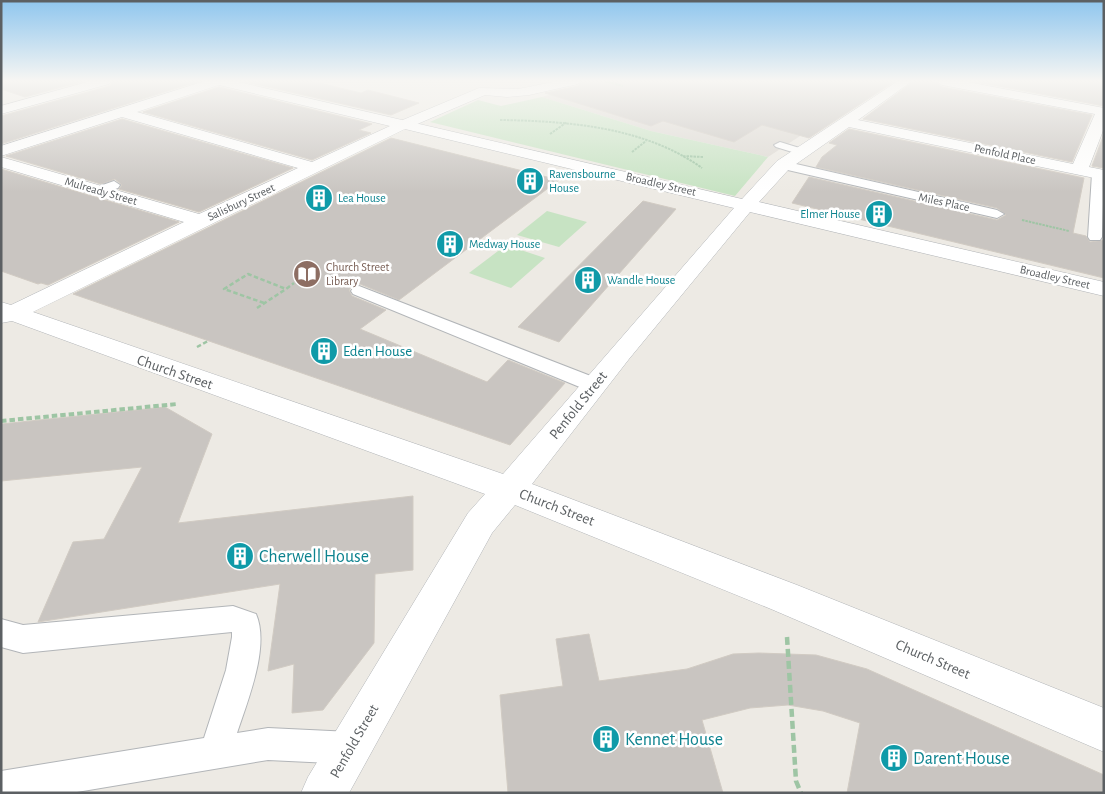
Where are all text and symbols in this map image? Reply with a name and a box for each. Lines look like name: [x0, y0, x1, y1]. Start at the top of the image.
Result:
street label: Penfold Place: [973, 142, 1037, 166]
building icon: Ravensbourne House: [515, 166, 545, 196]
place label: Ravensbourne House: [549, 168, 616, 194]
street label: Broadley Street: [625, 170, 697, 199]
street label: Mulready Street: [63, 175, 139, 208]
street label: Salisbury Street: [205, 181, 277, 224]
building icon: Lea House: [304, 183, 334, 213]
street label: Miles Place: [917, 191, 971, 213]
place label: Lea House: [338, 192, 386, 204]
building icon: Elmer House: [864, 199, 894, 229]
place label: Elmer House: [800, 208, 860, 220]
building icon: Medway House: [435, 229, 465, 259]
place label: Medway House: [469, 238, 540, 251]
library icon: Church Street Library: [292, 259, 322, 289]
place label: Church Street Library: [326, 261, 390, 288]
street label: Broadley Street: [1019, 263, 1091, 292]
building icon: Wandle House: [573, 265, 603, 295]
place label: Wandle House: [607, 274, 675, 286]
building icon: Eden House: [309, 336, 339, 366]
place label: Eden House: [343, 344, 412, 359]
street label: Church Street: [135, 352, 215, 393]
street label: Penfold Street: [547, 368, 610, 442]
street label: Church Street: [517, 486, 597, 529]
building icon: Cherwell House: [225, 541, 255, 571]
place label: Cherwell House: [259, 548, 369, 566]
street label: Church Street: [893, 637, 972, 682]
street label: Penfold Street: [327, 702, 382, 781]
building icon: Kennet House: [591, 724, 621, 754]
place label: Kennet House: [625, 731, 723, 749]
building icon: Darent House: [879, 743, 909, 773]
place label: Darent House: [913, 750, 1010, 768]

